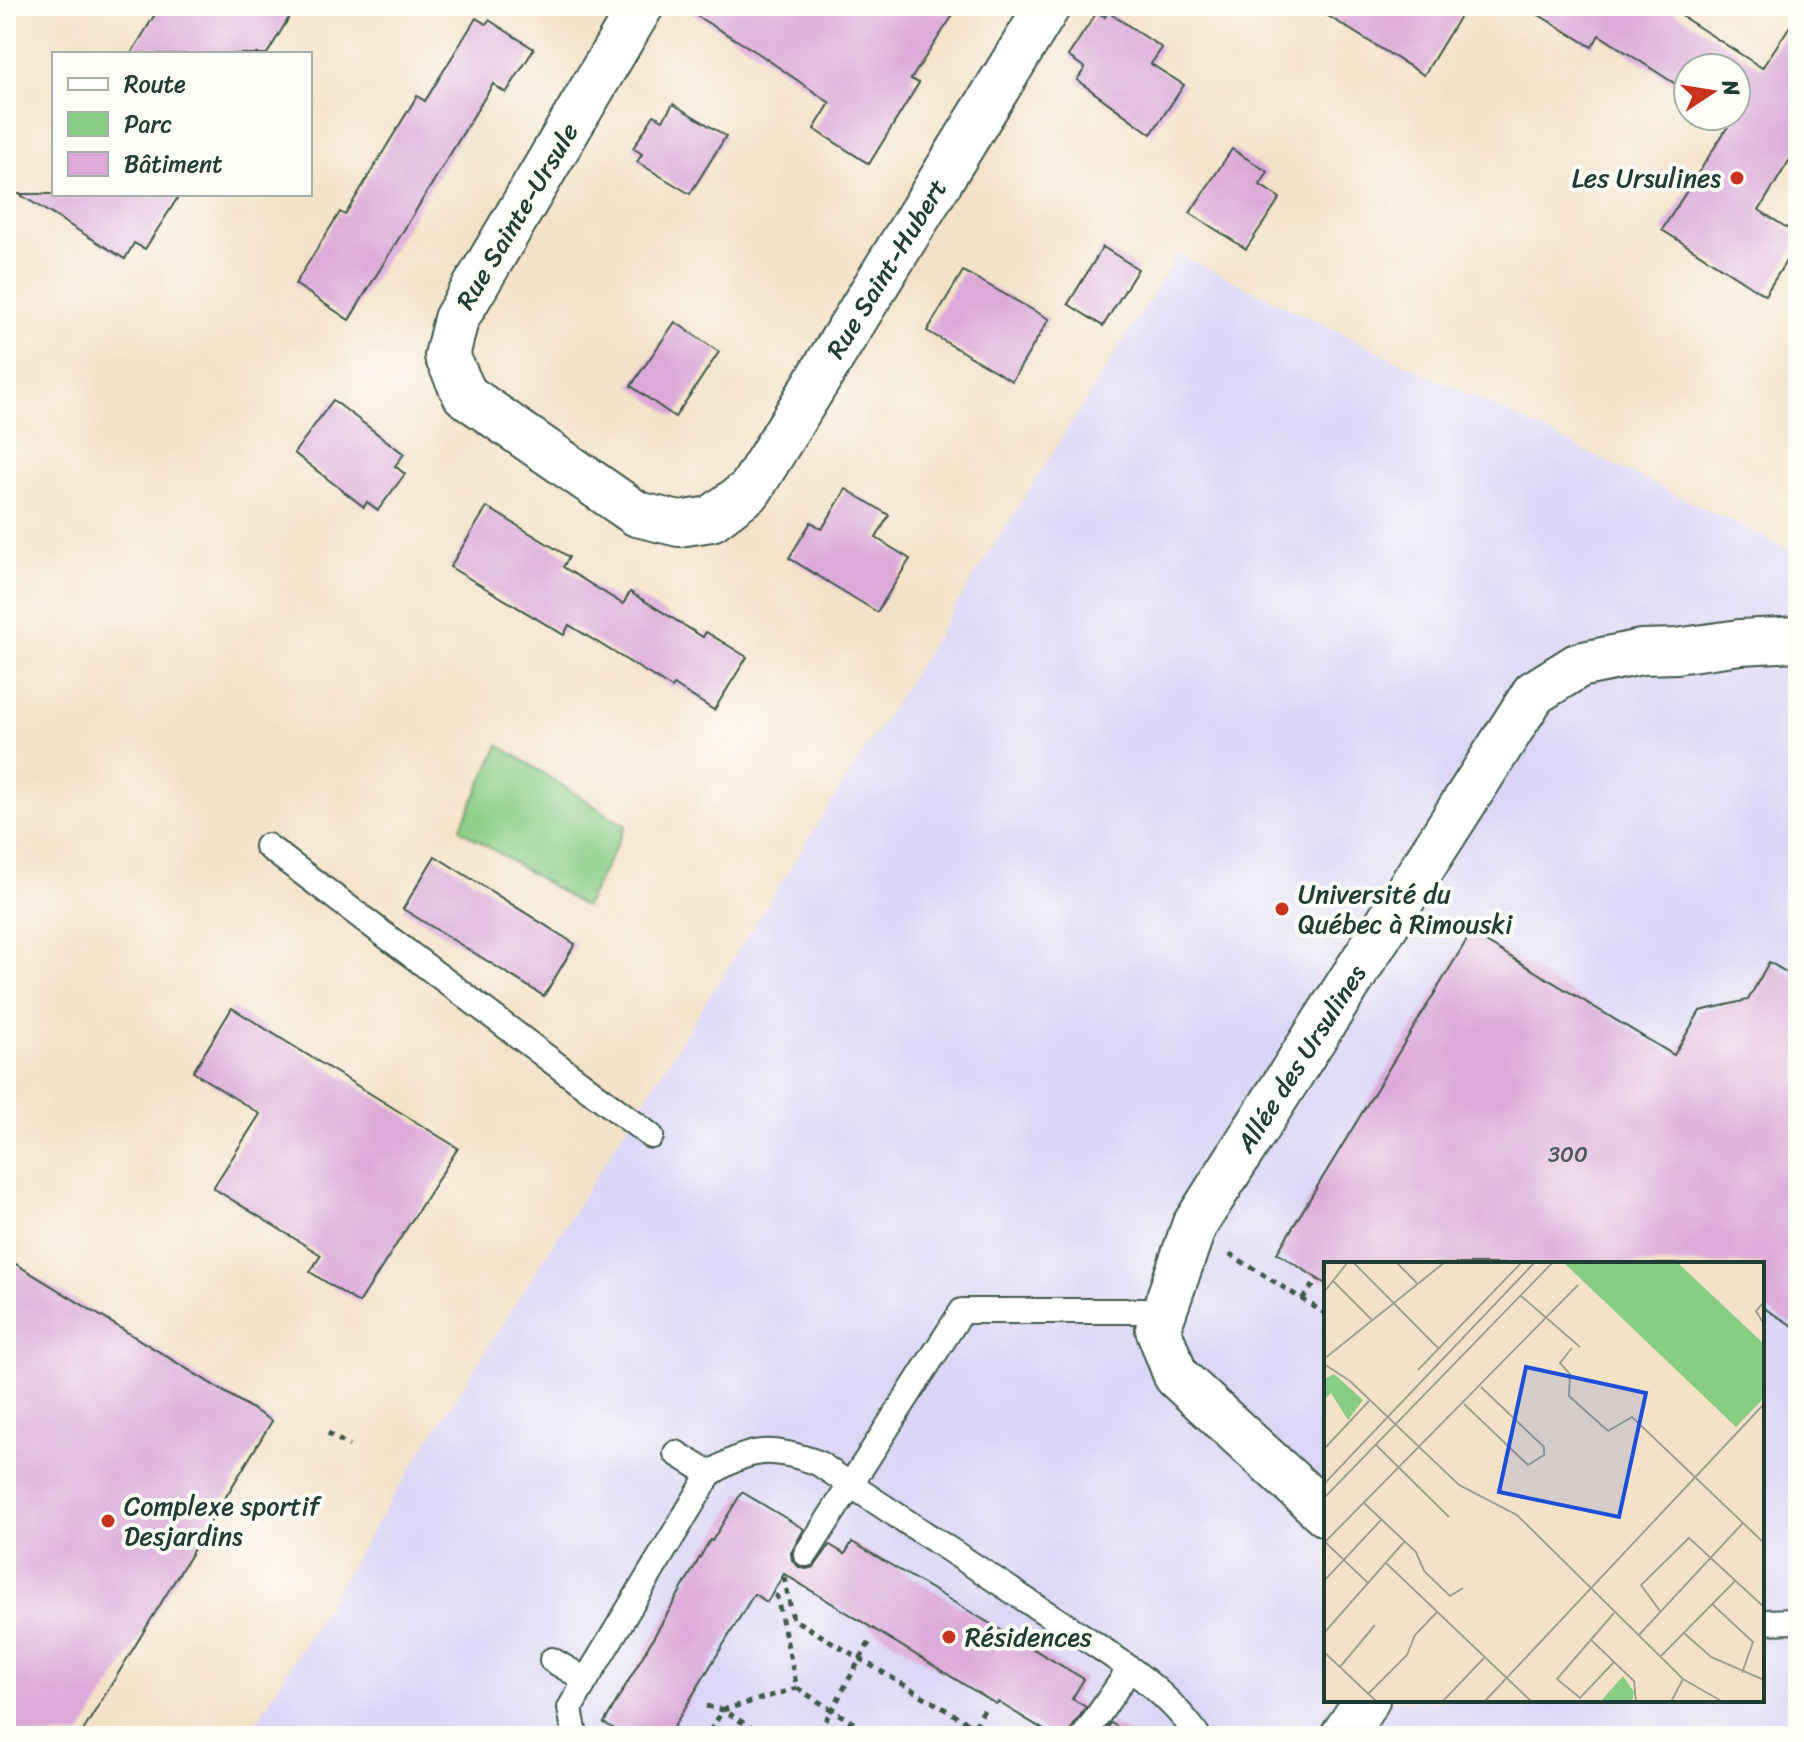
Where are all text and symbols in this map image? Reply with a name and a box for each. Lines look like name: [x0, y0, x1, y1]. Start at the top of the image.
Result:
legend: [52, 52, 312, 196]
north arrow: [1672, 52, 1752, 132]
text: Route: [124, 63, 186, 105]
text: N: [1710, 75, 1752, 100]
text: Parc: [124, 103, 172, 145]
street label: Rue Sainte-Ursule: [443, 113, 591, 319]
text: Bâtiment: [124, 143, 223, 185]
place label: Les Ursulines: [1572, 155, 1721, 201]
street label: Rue Saint-Hubert: [813, 169, 960, 368]
marker: Les Ursulines: [1728, 169, 1746, 187]
place label: Université du Québec à Rimouski: [1298, 871, 1513, 947]
marker: Université du Québec à Rimouski: [1273, 900, 1291, 918]
street label: Allée des Ursulines: [1223, 955, 1379, 1163]
house number: 300: [1548, 1135, 1588, 1174]
inset map: [1324, 1262, 1764, 1702]
place label: Complexe sportif Desjardins: [124, 1483, 323, 1559]
marker: Complexe sportif Desjardins: [99, 1512, 117, 1530]
place label: Résidences: [965, 1614, 1092, 1660]
marker: Résidences: [940, 1628, 958, 1646]

